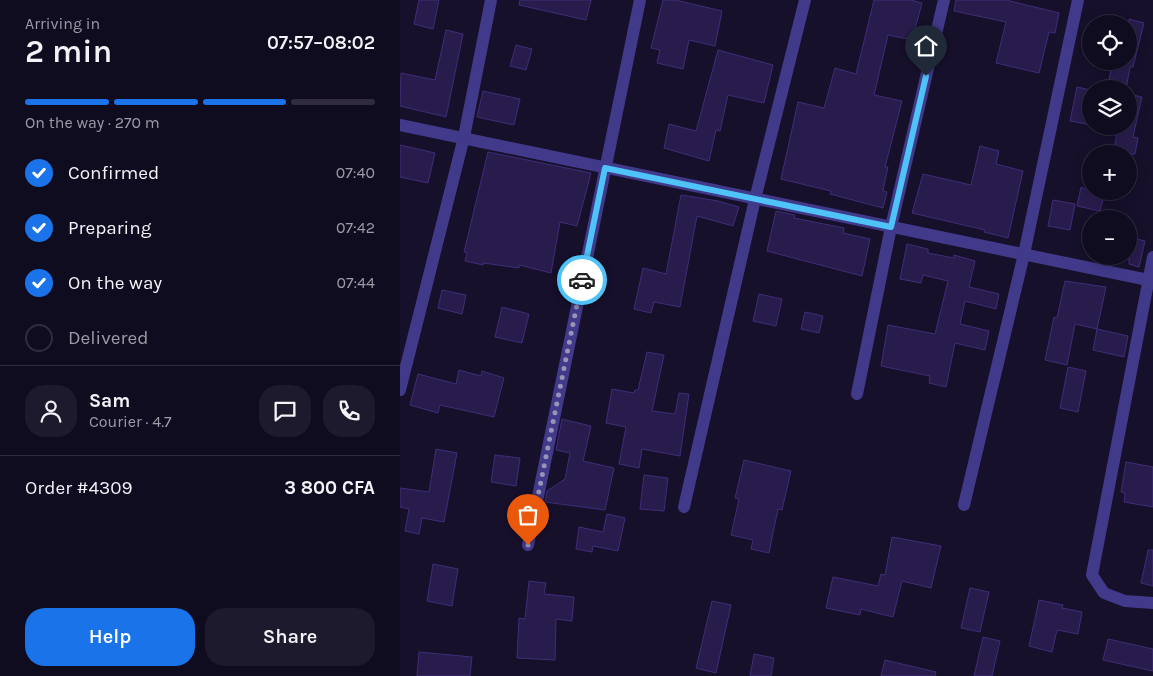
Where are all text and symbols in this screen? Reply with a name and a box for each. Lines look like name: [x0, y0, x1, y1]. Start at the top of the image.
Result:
text: Arriving in: [25, 14, 100, 33]
map controls: [1082, 15, 1137, 265]
button: locate: [1082, 15, 1137, 70]
pin: [905, 25, 947, 76]
text: 07:57–08:02: [267, 32, 375, 54]
icon: home: [912, 32, 940, 60]
text: 2 min: [25, 33, 112, 70]
button: layers: [1082, 80, 1137, 135]
text: On the way · 270 m: [25, 113, 160, 132]
button: +: [1082, 145, 1137, 200]
icon: check: [25, 159, 53, 187]
text: Confirmed: [68, 162, 159, 184]
text: 07:40: [336, 163, 375, 182]
button: −: [1082, 210, 1137, 265]
icon: check: [25, 214, 53, 242]
text: Preparing: [68, 217, 151, 239]
text: 07:42: [336, 218, 375, 237]
courier: [557, 255, 607, 305]
icon: car: [568, 266, 596, 294]
icon: check: [25, 269, 53, 297]
text: On the way: [68, 272, 162, 294]
text: 07:44: [336, 273, 375, 292]
text: Delivered: [68, 327, 148, 349]
button: person: [25, 385, 77, 437]
button: chat: [259, 385, 311, 437]
button: phone: [323, 385, 375, 437]
text: Sam: [89, 390, 130, 412]
text: Courier · 4.7: [89, 412, 172, 431]
text: Order #4309: [25, 477, 133, 499]
text: 3 800 CFA: [284, 477, 375, 499]
pin: [507, 494, 549, 545]
icon: bag: [514, 501, 542, 529]
button: Help: [25, 608, 195, 666]
button: Share: [205, 608, 375, 666]

